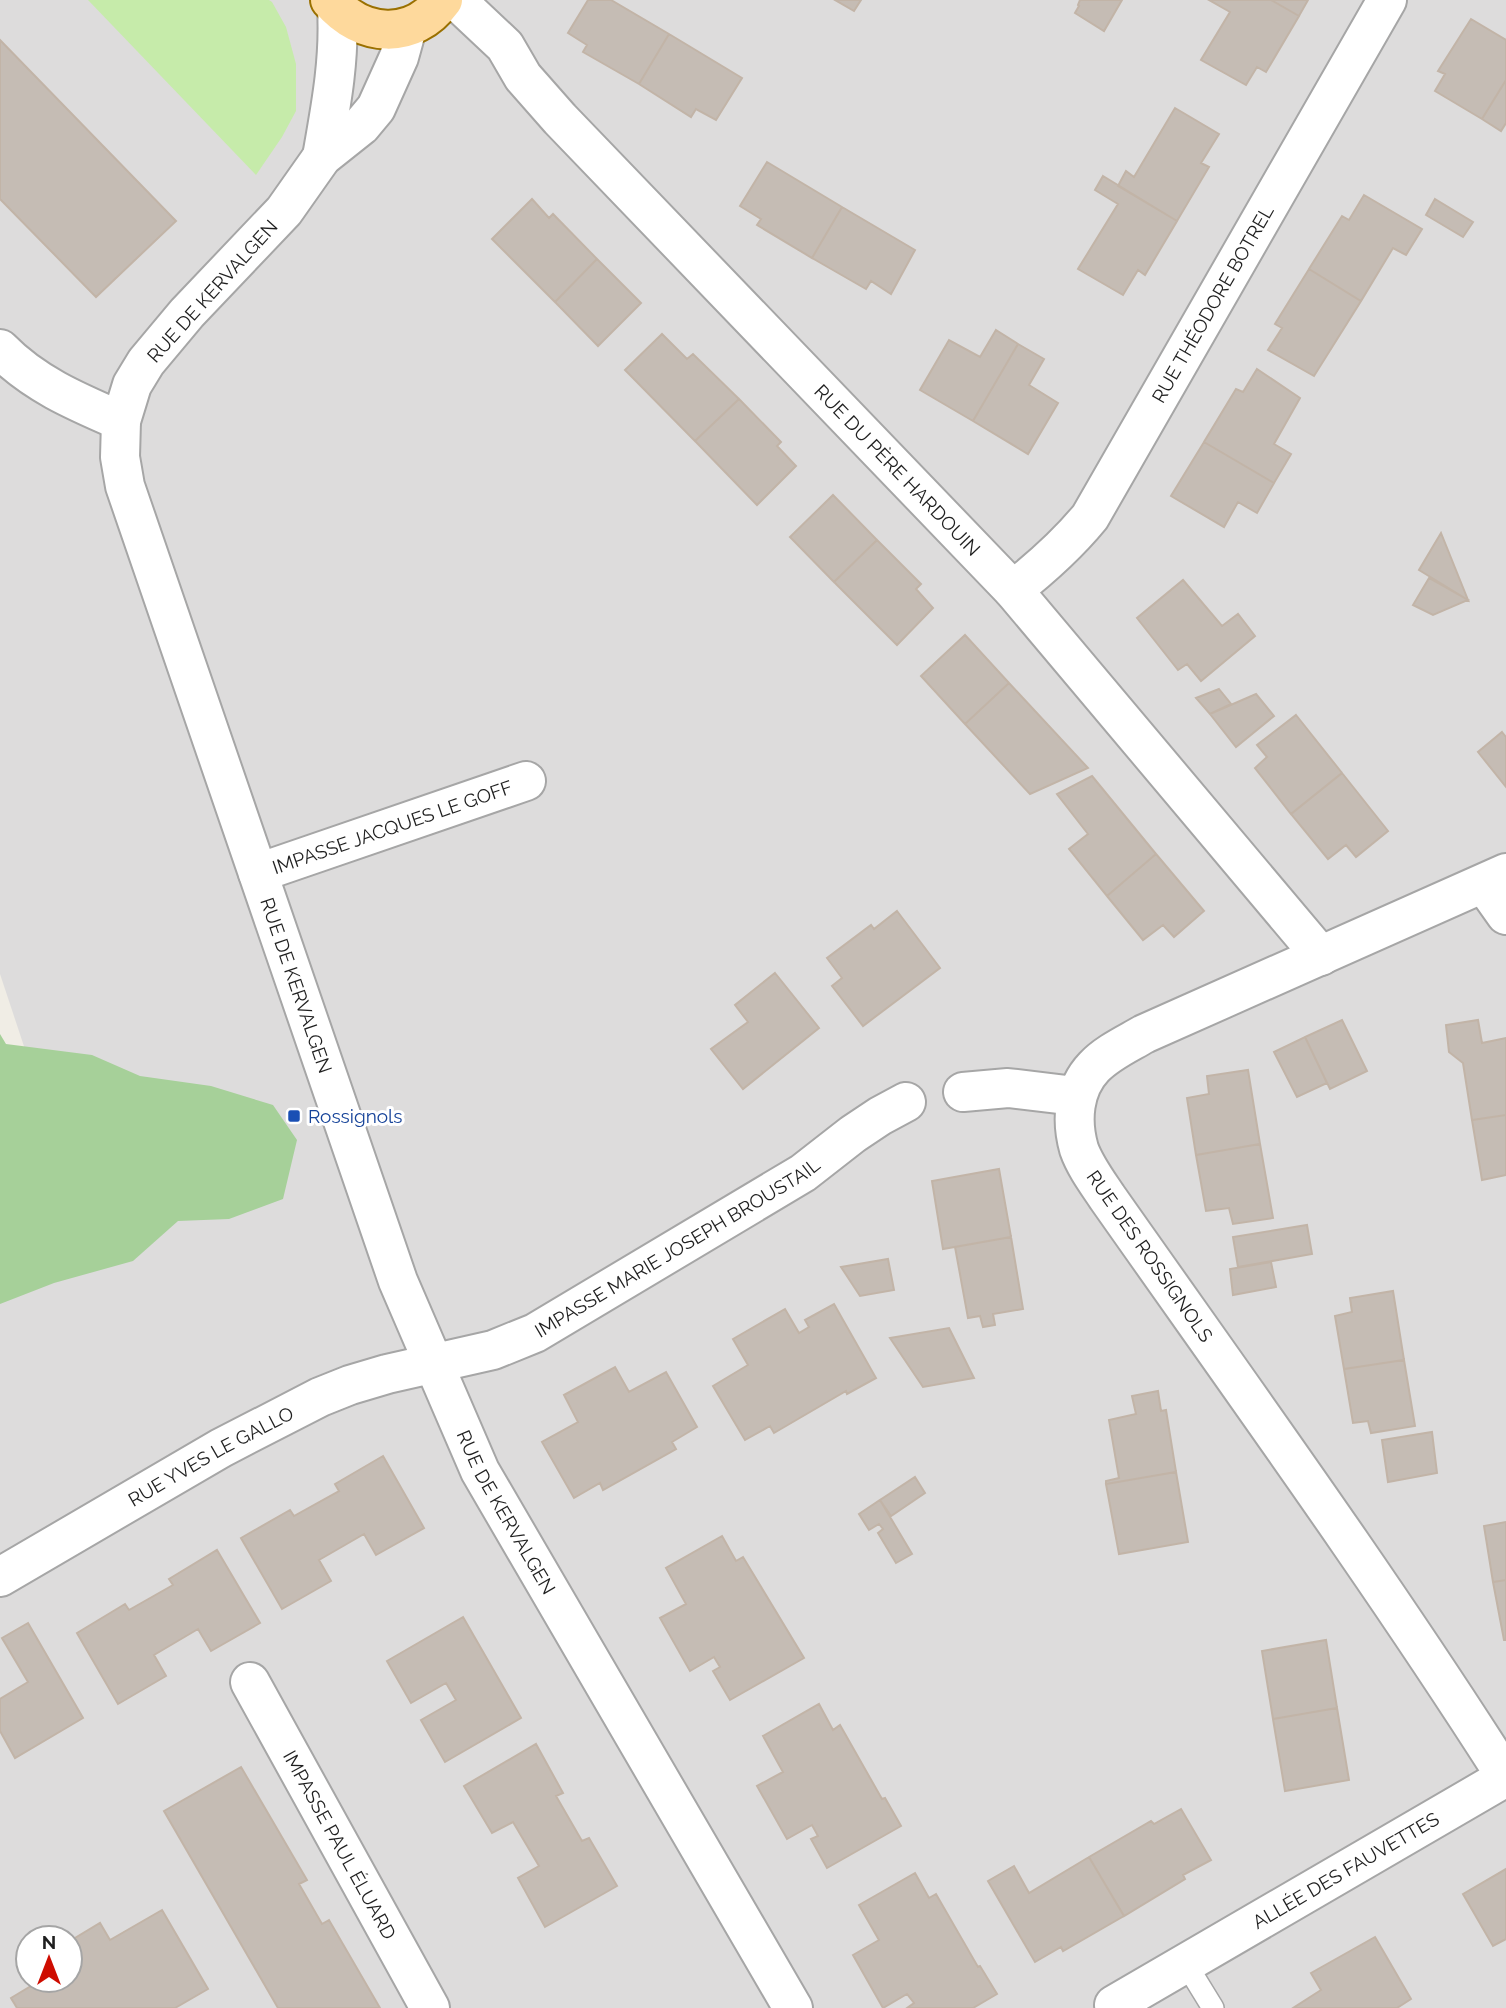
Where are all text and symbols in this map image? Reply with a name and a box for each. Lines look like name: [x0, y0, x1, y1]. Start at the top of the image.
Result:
street label: RUE THÉODORE BOTREL: [1147, 201, 1278, 406]
street label: RUE DE KERVALGEN: [142, 215, 282, 367]
street label: RUE DU PÈRE HARDOUIN: [810, 380, 985, 560]
street label: IMPASSE JACQUES LE GOFF: [269, 776, 515, 878]
street label: RUE DE KERVALGEN: [256, 895, 337, 1076]
place label: Rossignols: [308, 1105, 402, 1127]
marker: Rossignols: [286, 1108, 302, 1124]
street label: IMPASSE MARIE JOSEPH BROUSTAIL: [531, 1153, 824, 1342]
street label: RUE DES ROSSIGNOLS: [1082, 1166, 1218, 1346]
street label: RUE YVES LE GALLO: [124, 1402, 297, 1511]
street label: RUE DE KERVALGEN: [453, 1427, 560, 1598]
street label: IMPASSE PAUL ÉLUARD: [279, 1747, 401, 1943]
street label: ALLÉE DES FAUVETTES: [1249, 1807, 1443, 1933]
north arrow: [14, 1924, 84, 1994]
text: N: [42, 1931, 56, 1953]

